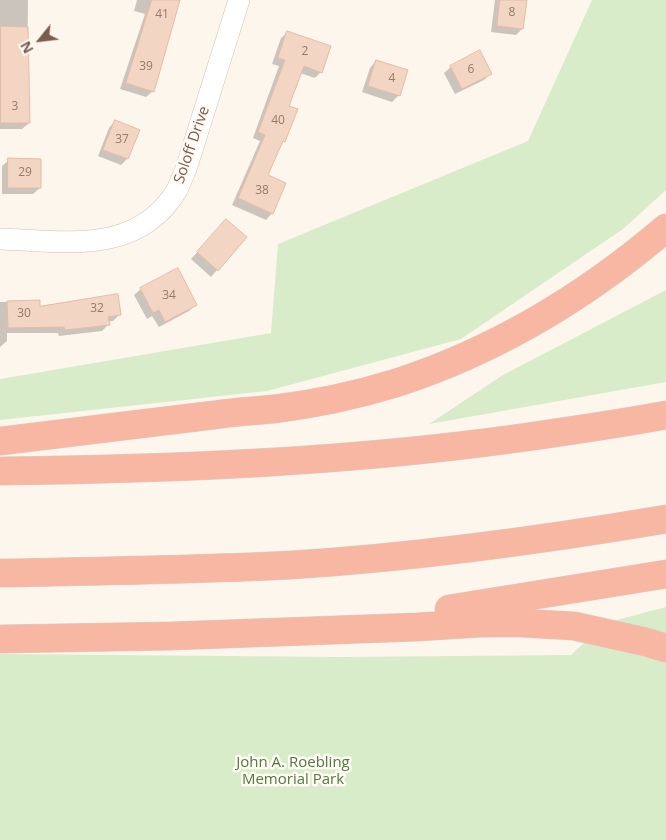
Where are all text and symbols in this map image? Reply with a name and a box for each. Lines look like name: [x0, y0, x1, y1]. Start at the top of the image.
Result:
house number: 8: [509, 6, 515, 20]
house number: 41: [155, 8, 169, 22]
north arrow: [15, 15, 65, 65]
text: N: [15, 38, 38, 57]
house number: 2: [302, 45, 308, 59]
house number: 39: [139, 60, 153, 74]
house number: 6: [468, 63, 474, 77]
house number: 4: [389, 72, 395, 86]
house number: 3: [12, 100, 18, 114]
street label: Soloff Drive: [170, 104, 214, 186]
house number: 40: [271, 114, 285, 128]
house number: 37: [115, 133, 129, 147]
house number: 29: [18, 166, 32, 180]
house number: 38: [255, 184, 269, 198]
house number: 34: [162, 289, 176, 303]
house number: 32: [90, 302, 104, 316]
house number: 30: [17, 307, 31, 321]
park label: John A. Roebling Memorial Park: [236, 754, 350, 789]

